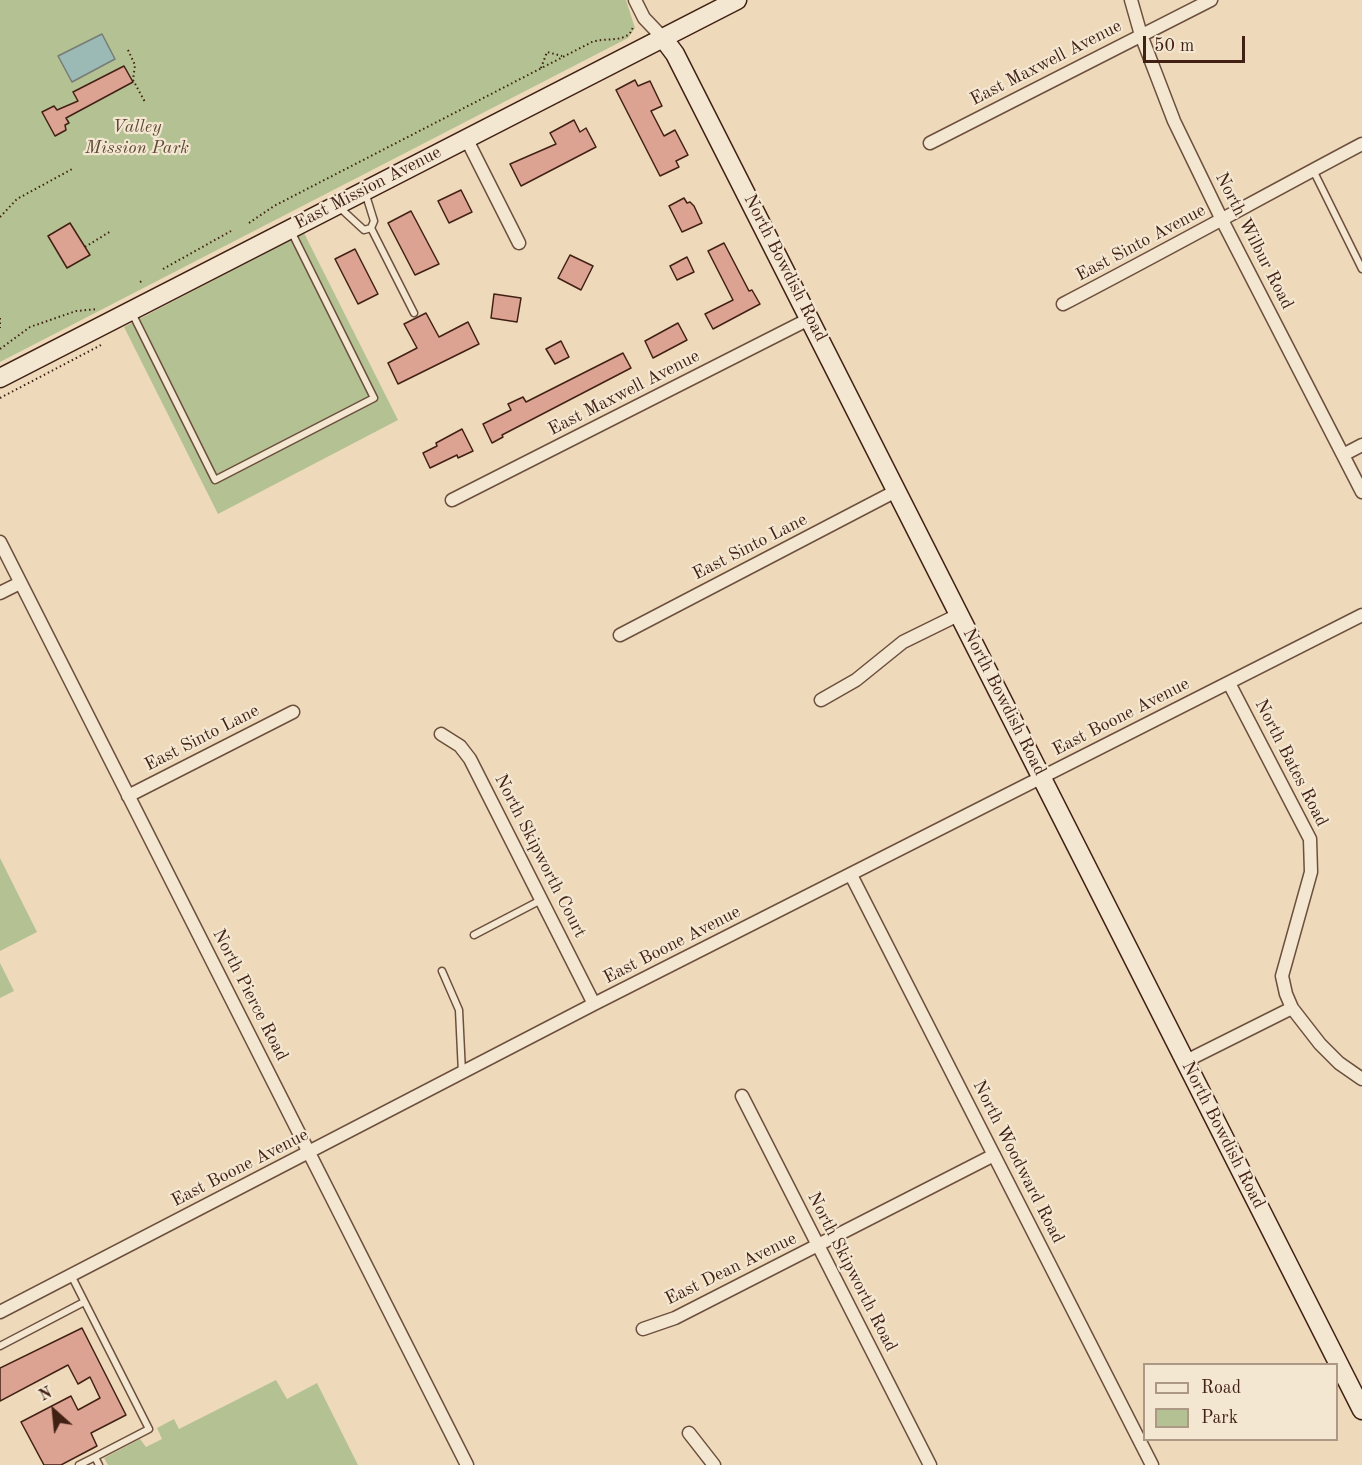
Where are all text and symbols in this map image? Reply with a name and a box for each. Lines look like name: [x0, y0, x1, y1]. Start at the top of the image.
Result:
street label: East Maxwell Avenue: [967, 15, 1125, 111]
scale bar: [1146, 24, 1248, 62]
text: 50 m: [1154, 37, 1194, 55]
park label: Valley Mission Park: [85, 116, 189, 158]
street label: East Mission Avenue: [291, 142, 445, 234]
street label: North Wilbur Road: [1210, 169, 1298, 313]
street label: North Bowdish Road: [738, 191, 832, 345]
street label: East Sinto Avenue: [1073, 200, 1209, 286]
street label: East Maxwell Avenue: [545, 345, 703, 441]
street label: East Sinto Lane: [689, 509, 811, 585]
street label: North Bowdish Road: [957, 625, 1051, 779]
street label: East Boone Avenue: [1049, 673, 1193, 761]
street label: North Bates Road: [1250, 696, 1332, 830]
street label: East Sinto Lane: [141, 700, 263, 776]
street label: North Skipworth Court: [489, 771, 591, 941]
street label: East Boone Avenue: [600, 901, 744, 989]
street label: North Pierce Road: [207, 925, 293, 1065]
street label: North Bowdish Road: [1176, 1058, 1270, 1212]
street label: North Woodward Road: [967, 1077, 1069, 1247]
street label: East Boone Avenue: [168, 1124, 312, 1212]
street label: North Skipworth Road: [802, 1189, 902, 1355]
street label: East Dean Avenue: [662, 1228, 800, 1310]
legend: [1143, 1363, 1338, 1441]
text: Road: [1201, 1379, 1241, 1397]
north arrow: [24, 1381, 84, 1441]
text: N: [37, 1385, 55, 1405]
text: Park: [1201, 1409, 1238, 1427]

